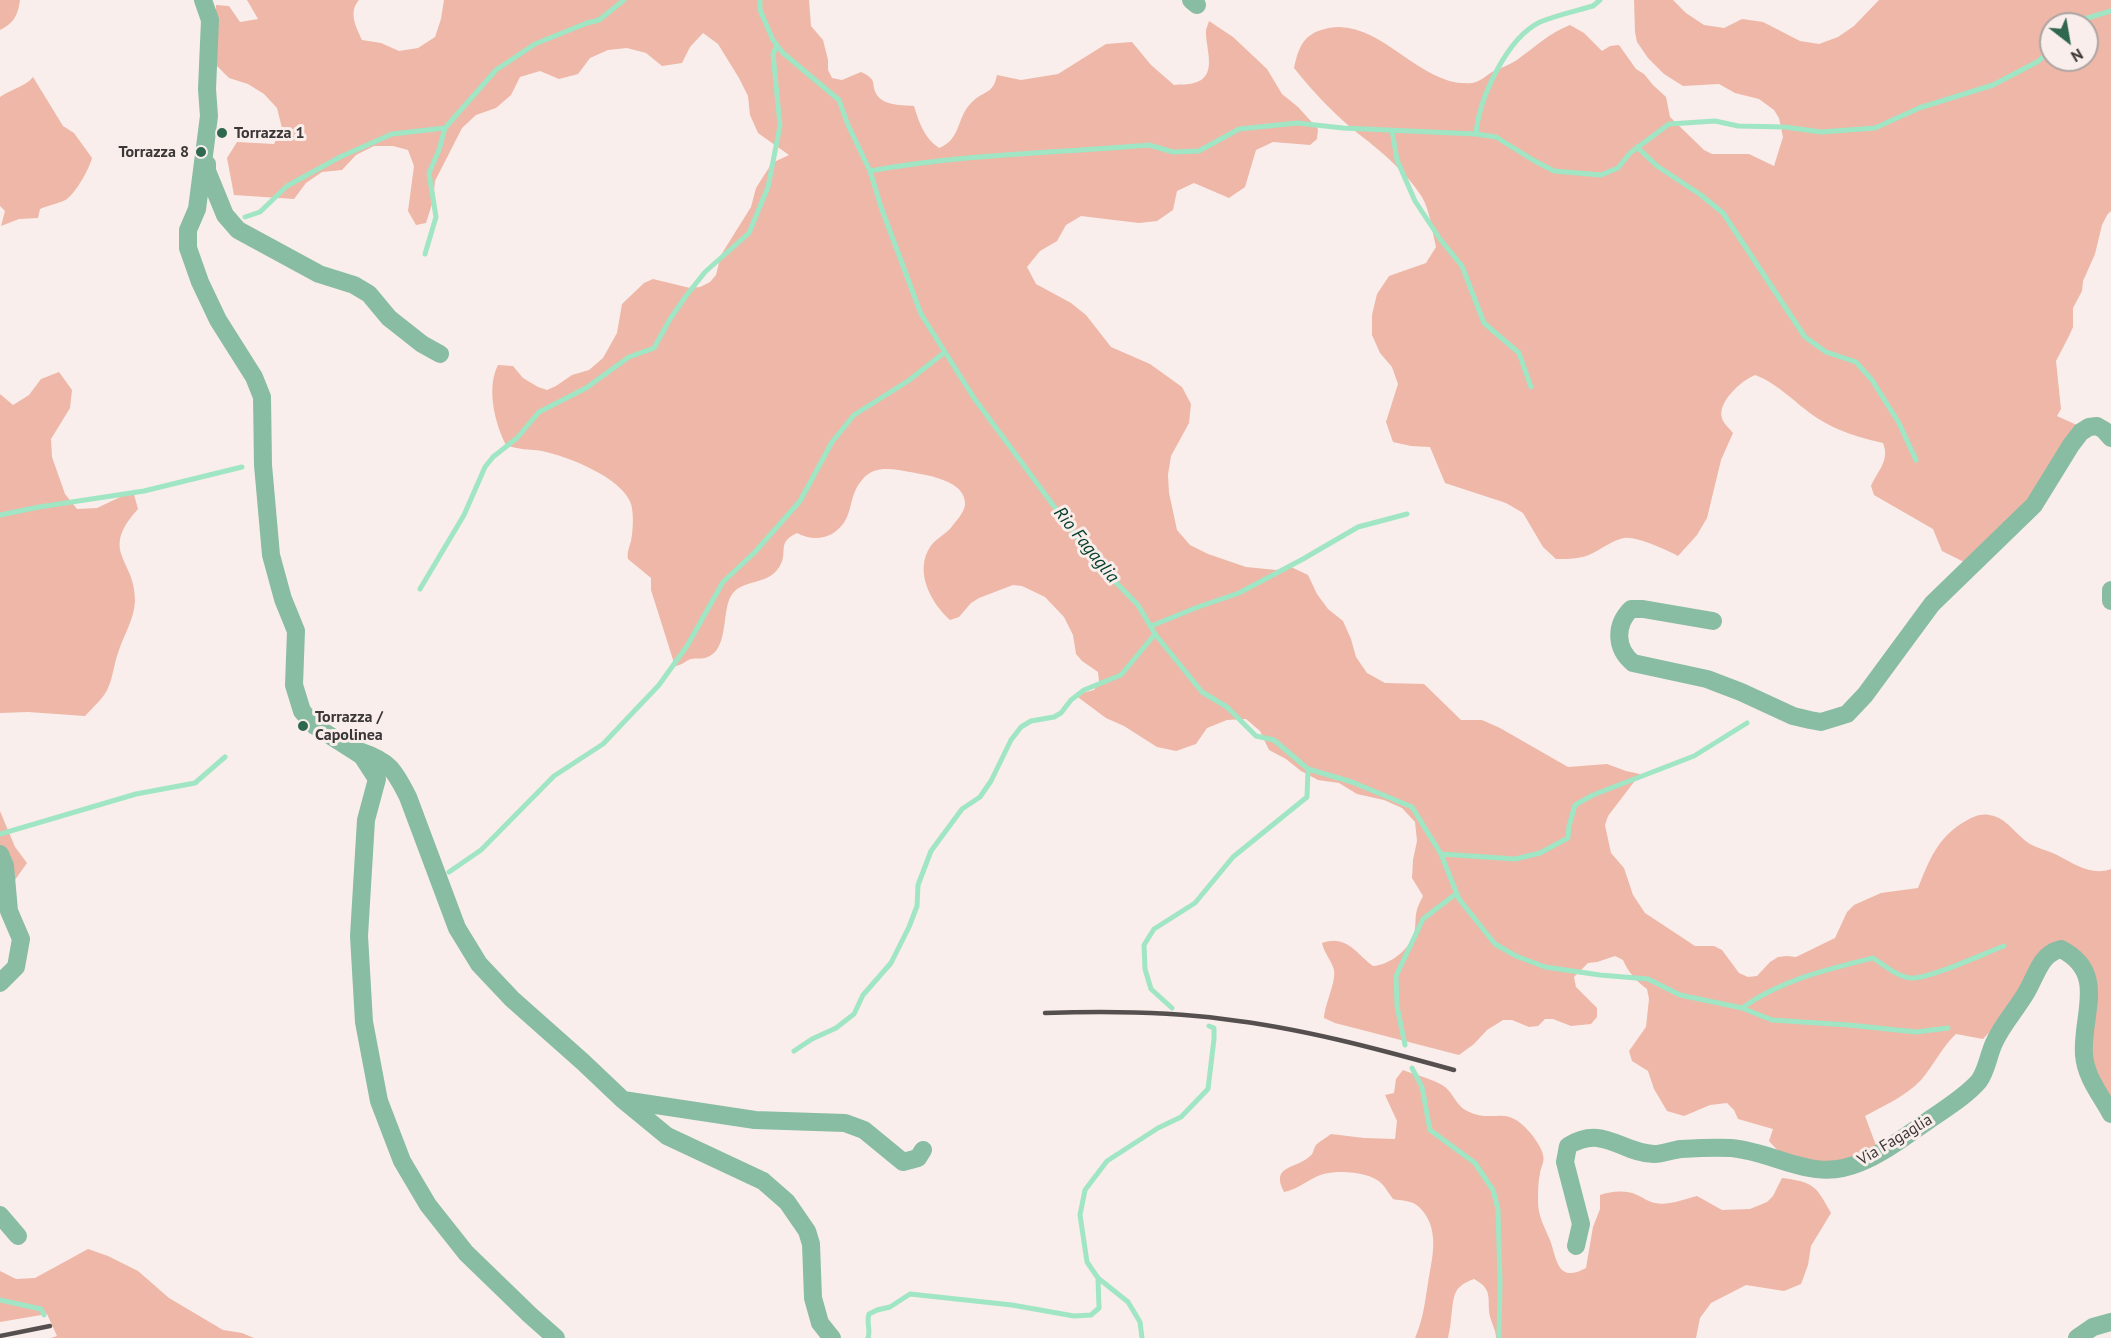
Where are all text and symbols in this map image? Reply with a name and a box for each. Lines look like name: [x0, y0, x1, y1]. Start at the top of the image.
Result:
north arrow: [2039, 12, 2099, 72]
text: N: [2068, 44, 2087, 67]
place label: Torrazza 1: [234, 123, 305, 143]
marker: Torrazza 1: [215, 126, 229, 140]
place label: Torrazza 8: [118, 142, 189, 162]
marker: Torrazza 8: [194, 145, 208, 159]
water label: Rio Fagaglia: [1049, 503, 1123, 587]
place label: Torrazza / Capolinea: [315, 707, 383, 745]
marker: Torrazza / Capolinea: [296, 719, 310, 733]
street label: Via Fagaglia: [1854, 1110, 1936, 1170]

